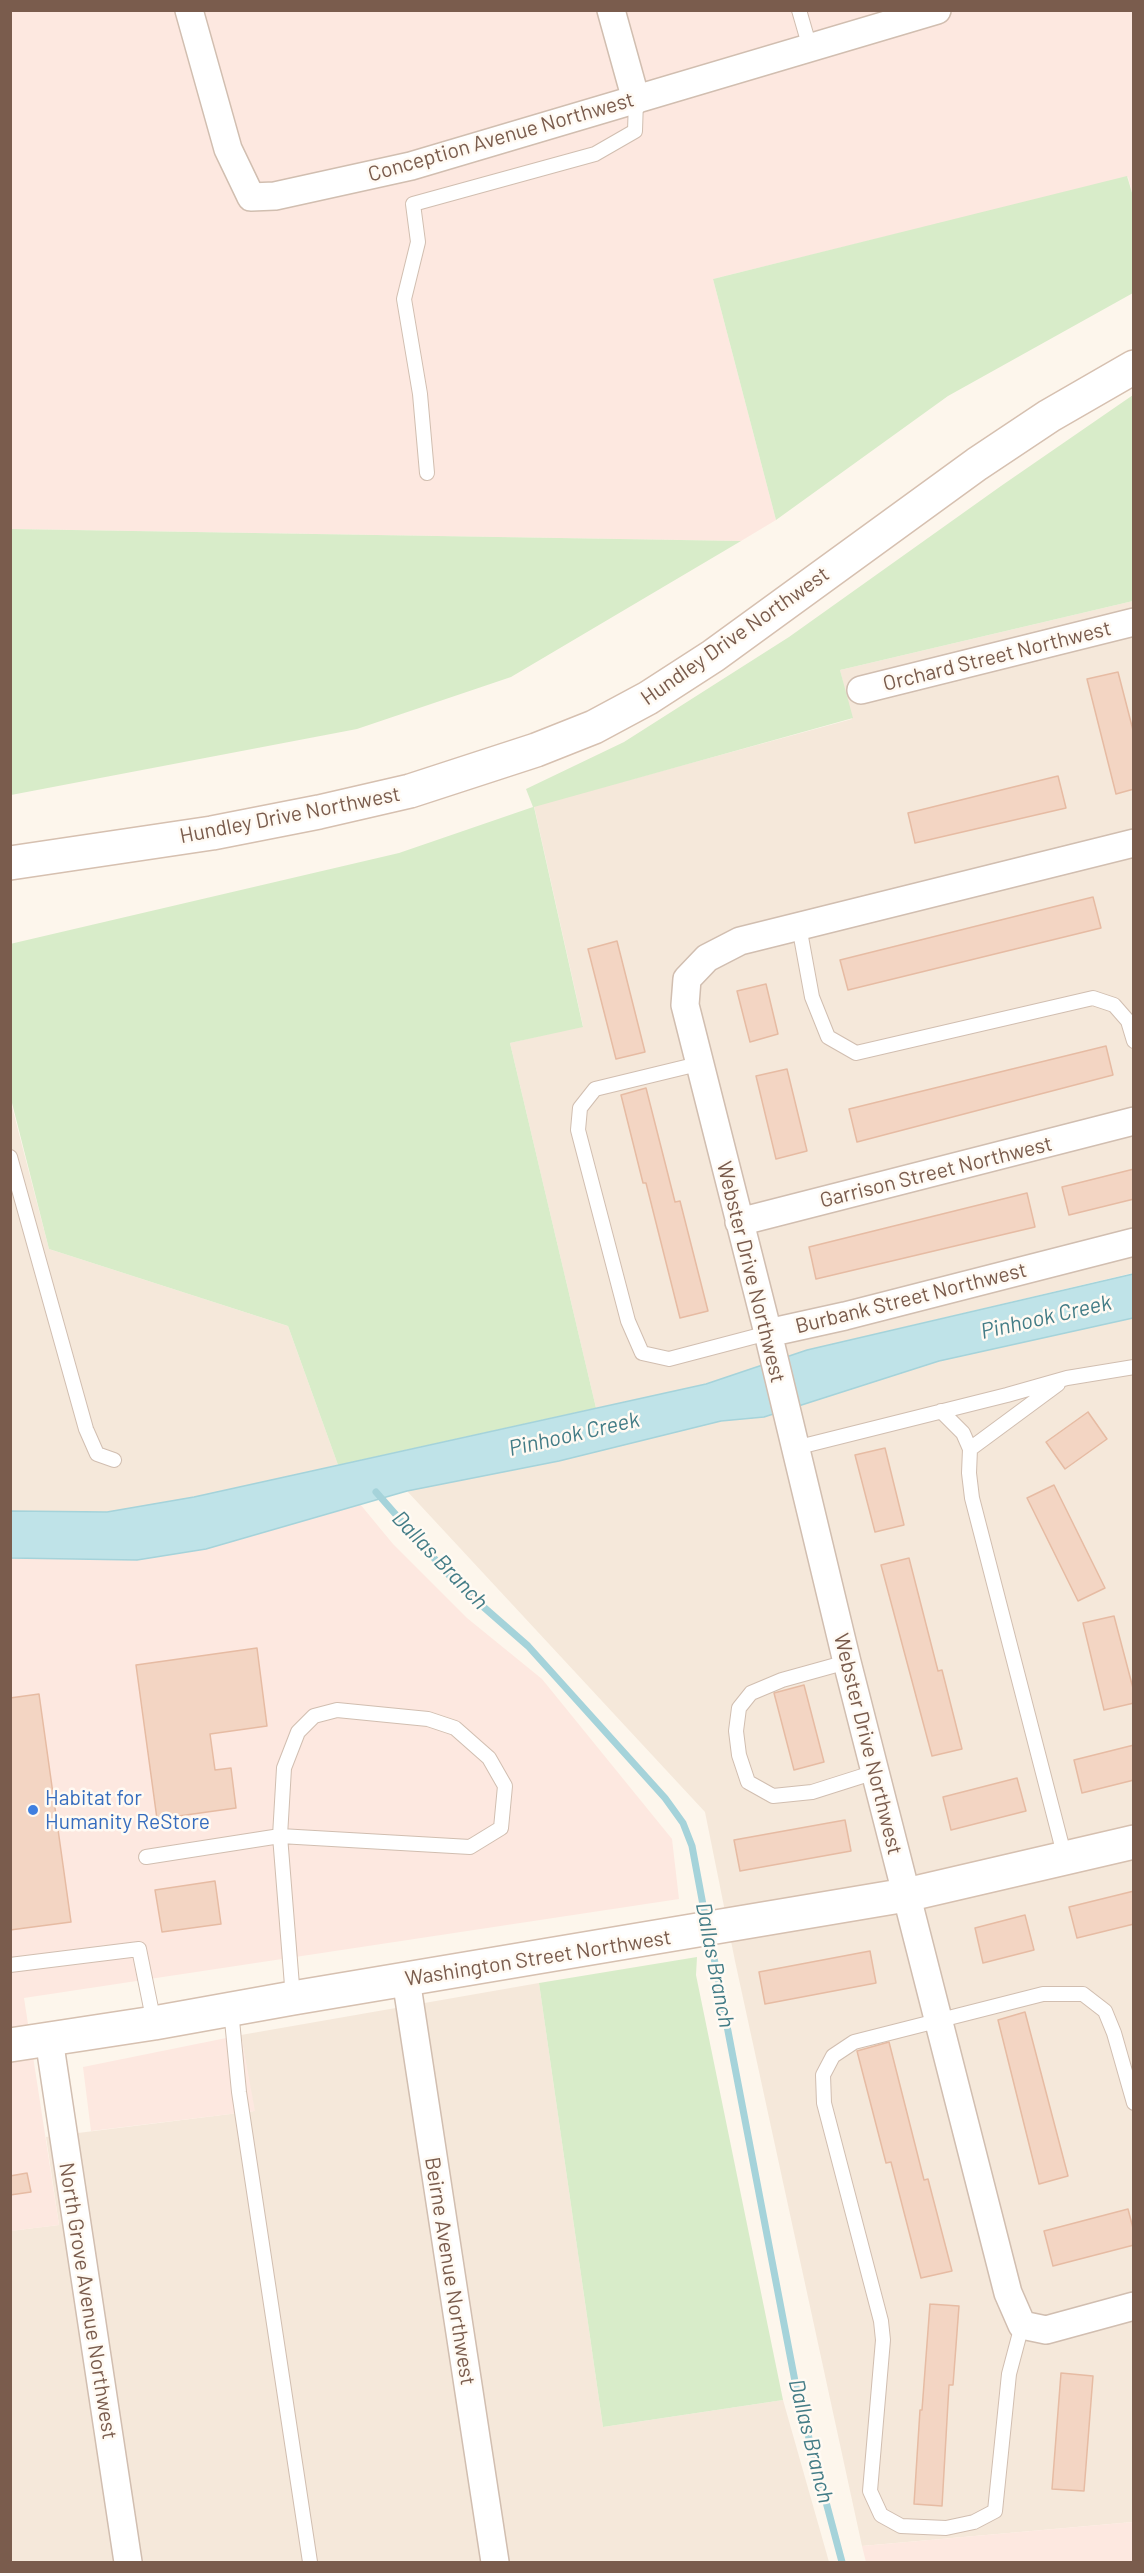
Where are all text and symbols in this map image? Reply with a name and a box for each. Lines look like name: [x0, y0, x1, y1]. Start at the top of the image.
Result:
street label: Conception Avenue Northwest: [365, 87, 637, 187]
street label: Hundley Drive Northwest: [636, 561, 834, 711]
street label: Orchard Street Northwest: [880, 615, 1114, 697]
street label: Hundley Drive Northwest: [178, 781, 402, 849]
street label: Garrison Street Northwest: [817, 1131, 1055, 1213]
street label: Webster Drive Northwest: [711, 1159, 791, 1385]
street label: Burbank Street Northwest: [793, 1257, 1029, 1339]
water label: Pinhook Creek: [978, 1289, 1114, 1345]
water label: Pinhook Creek: [506, 1406, 642, 1462]
water label: Dallas Branch: [386, 1505, 494, 1615]
street label: Webster Drive Northwest: [828, 1631, 908, 1857]
place label: Habitat for Humanity ReStore: [45, 1785, 210, 1835]
marker: Habitat for Humanity ReStore: [26, 1803, 40, 1817]
water label: Dallas Branch: [690, 1900, 740, 2030]
street label: Washington Street Northwest: [403, 1925, 673, 1991]
street label: Beirne Avenue Northwest: [420, 2155, 480, 2387]
street label: North Grove Avenue Northwest: [54, 2161, 122, 2441]
water label: Dallas Branch: [783, 2376, 839, 2506]

